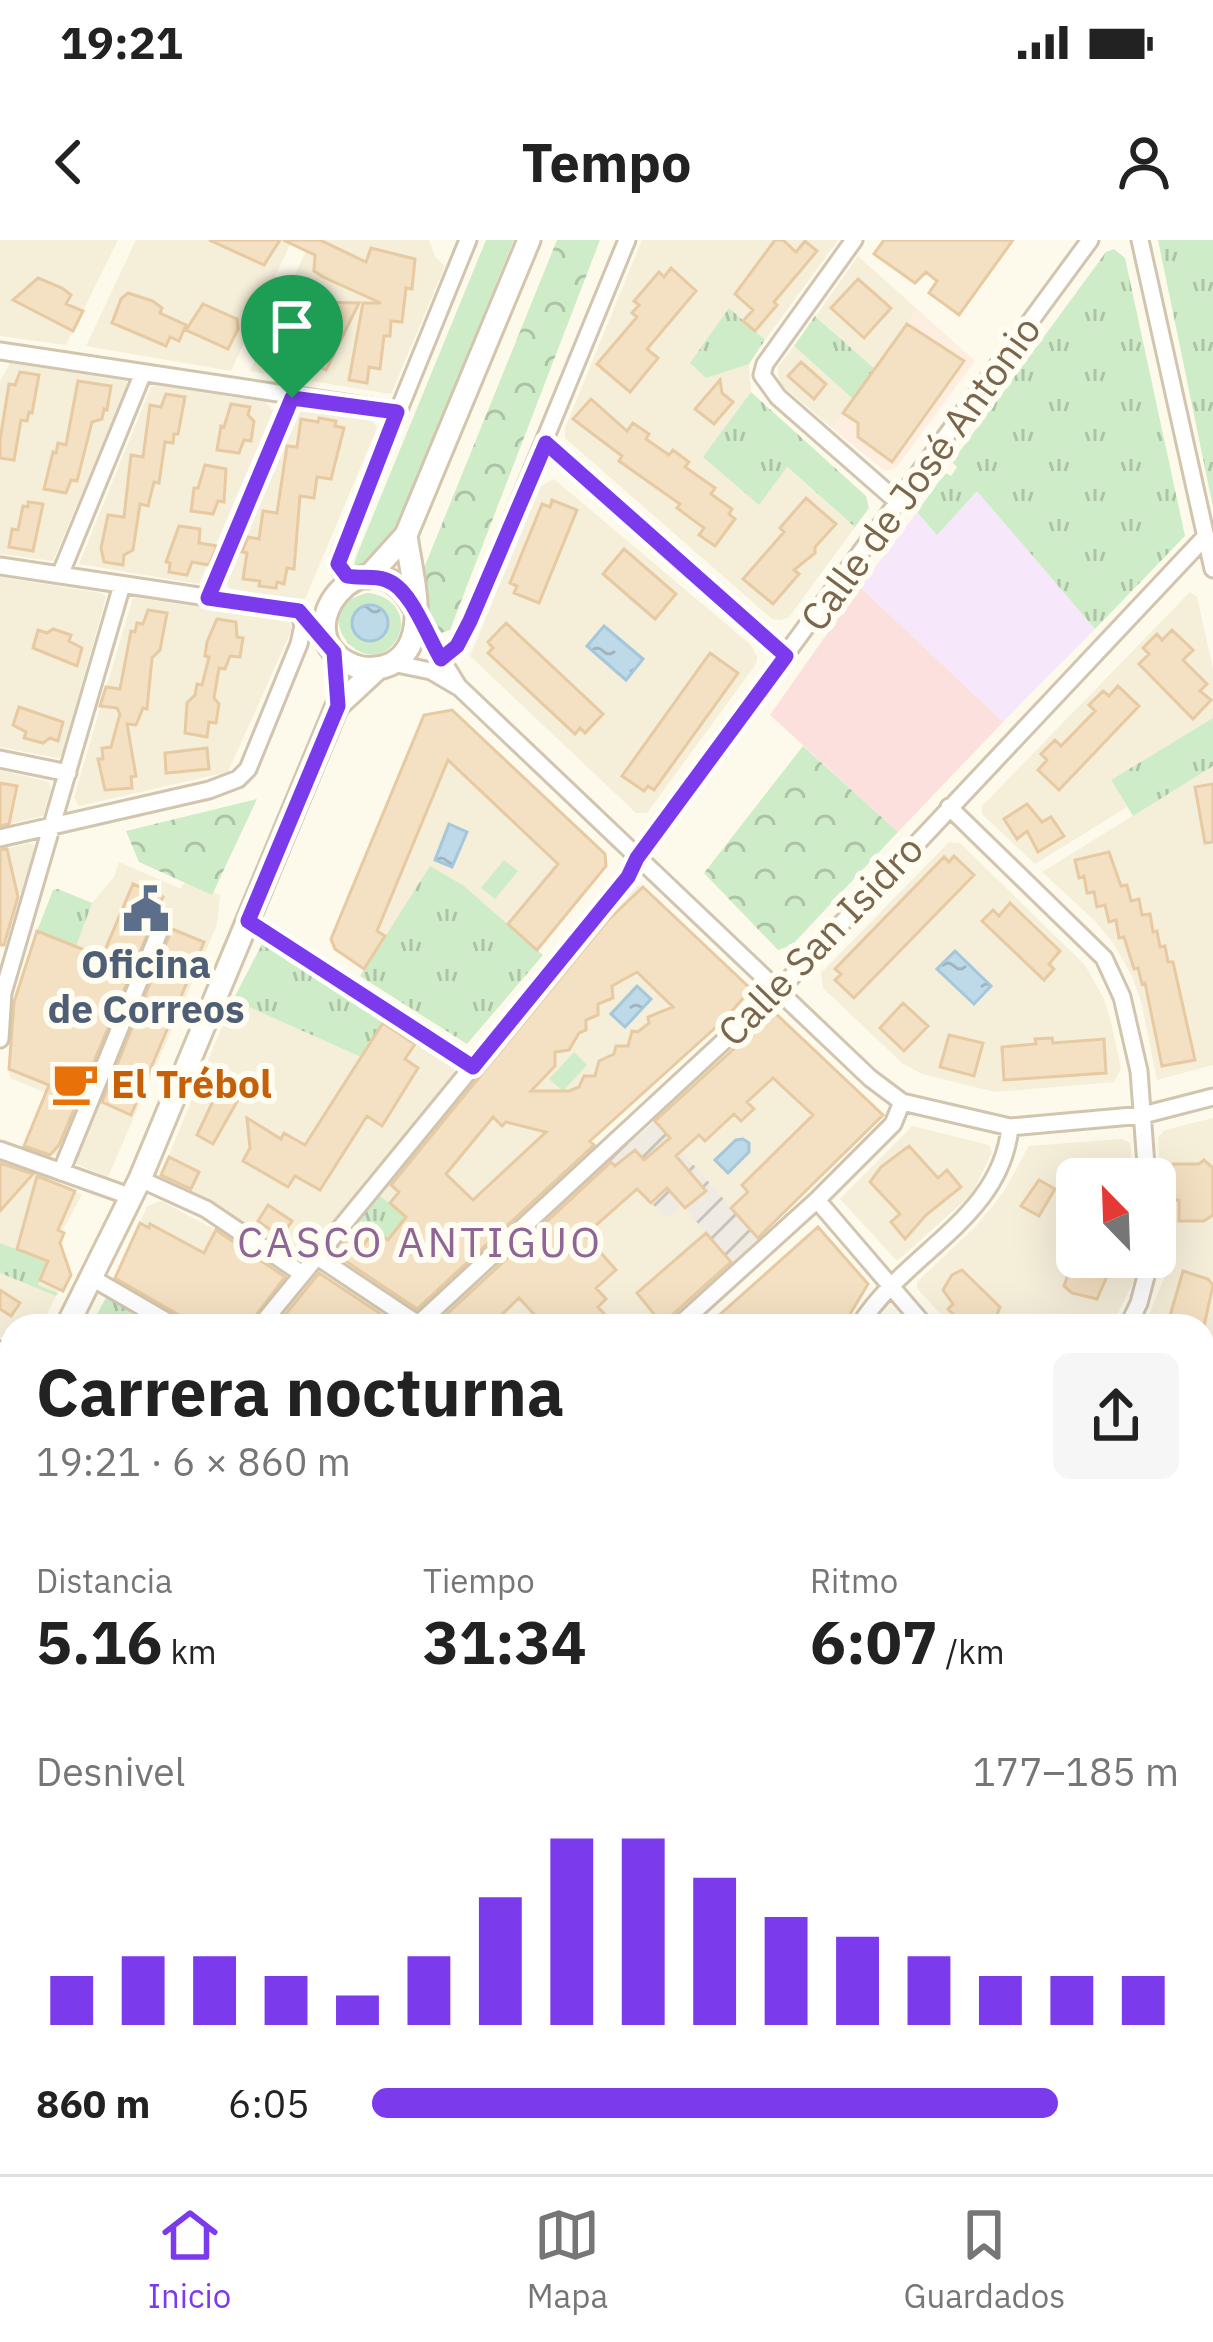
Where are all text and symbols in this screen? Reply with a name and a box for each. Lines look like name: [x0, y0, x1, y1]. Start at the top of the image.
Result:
text: 19:21: [60, 13, 183, 71]
text: Tempo: [522, 127, 691, 197]
icon: back: [36, 129, 102, 195]
icon: person: [1111, 129, 1177, 195]
pin: [241, 275, 343, 398]
icon: arrive: [259, 293, 325, 359]
street label: Calle de José Antonio: [788, 305, 1052, 641]
street label: Calle San Isidro: [706, 824, 934, 1056]
public building icon: Oficina de Correos: [121, 884, 171, 934]
place label: Oficina de Correos: [47, 938, 245, 1034]
cafe icon: El Trébol: [50, 1058, 100, 1108]
place label: El Trébol: [111, 1058, 272, 1109]
north arrow: [1056, 1158, 1176, 1278]
map controls: [1056, 1158, 1176, 1278]
district label: CASCO ANTIGUO: [237, 1214, 603, 1269]
text: Carrera nocturna: [36, 1348, 564, 1434]
button: share: [1053, 1353, 1179, 1479]
text: 19:21 · 6 × 860 m: [36, 1436, 351, 1487]
text: Distancia: [36, 1559, 173, 1602]
text: Tiempo: [423, 1559, 535, 1602]
text: Ritmo: [810, 1559, 898, 1602]
text: 5.16: [36, 1602, 163, 1681]
text: 31:34: [423, 1602, 587, 1681]
text: 6:07: [810, 1602, 938, 1681]
text: km: [163, 1630, 217, 1673]
text: /km: [938, 1630, 1004, 1673]
text: Desnivel: [36, 1746, 185, 1797]
text: 177–185 m: [972, 1746, 1179, 1797]
text: 860 m: [36, 2078, 150, 2129]
text: 6:05: [228, 2078, 310, 2129]
tab: Inicio: [148, 2202, 231, 2317]
tab: Mapa: [527, 2202, 608, 2317]
tab: Guardados: [904, 2202, 1065, 2317]

